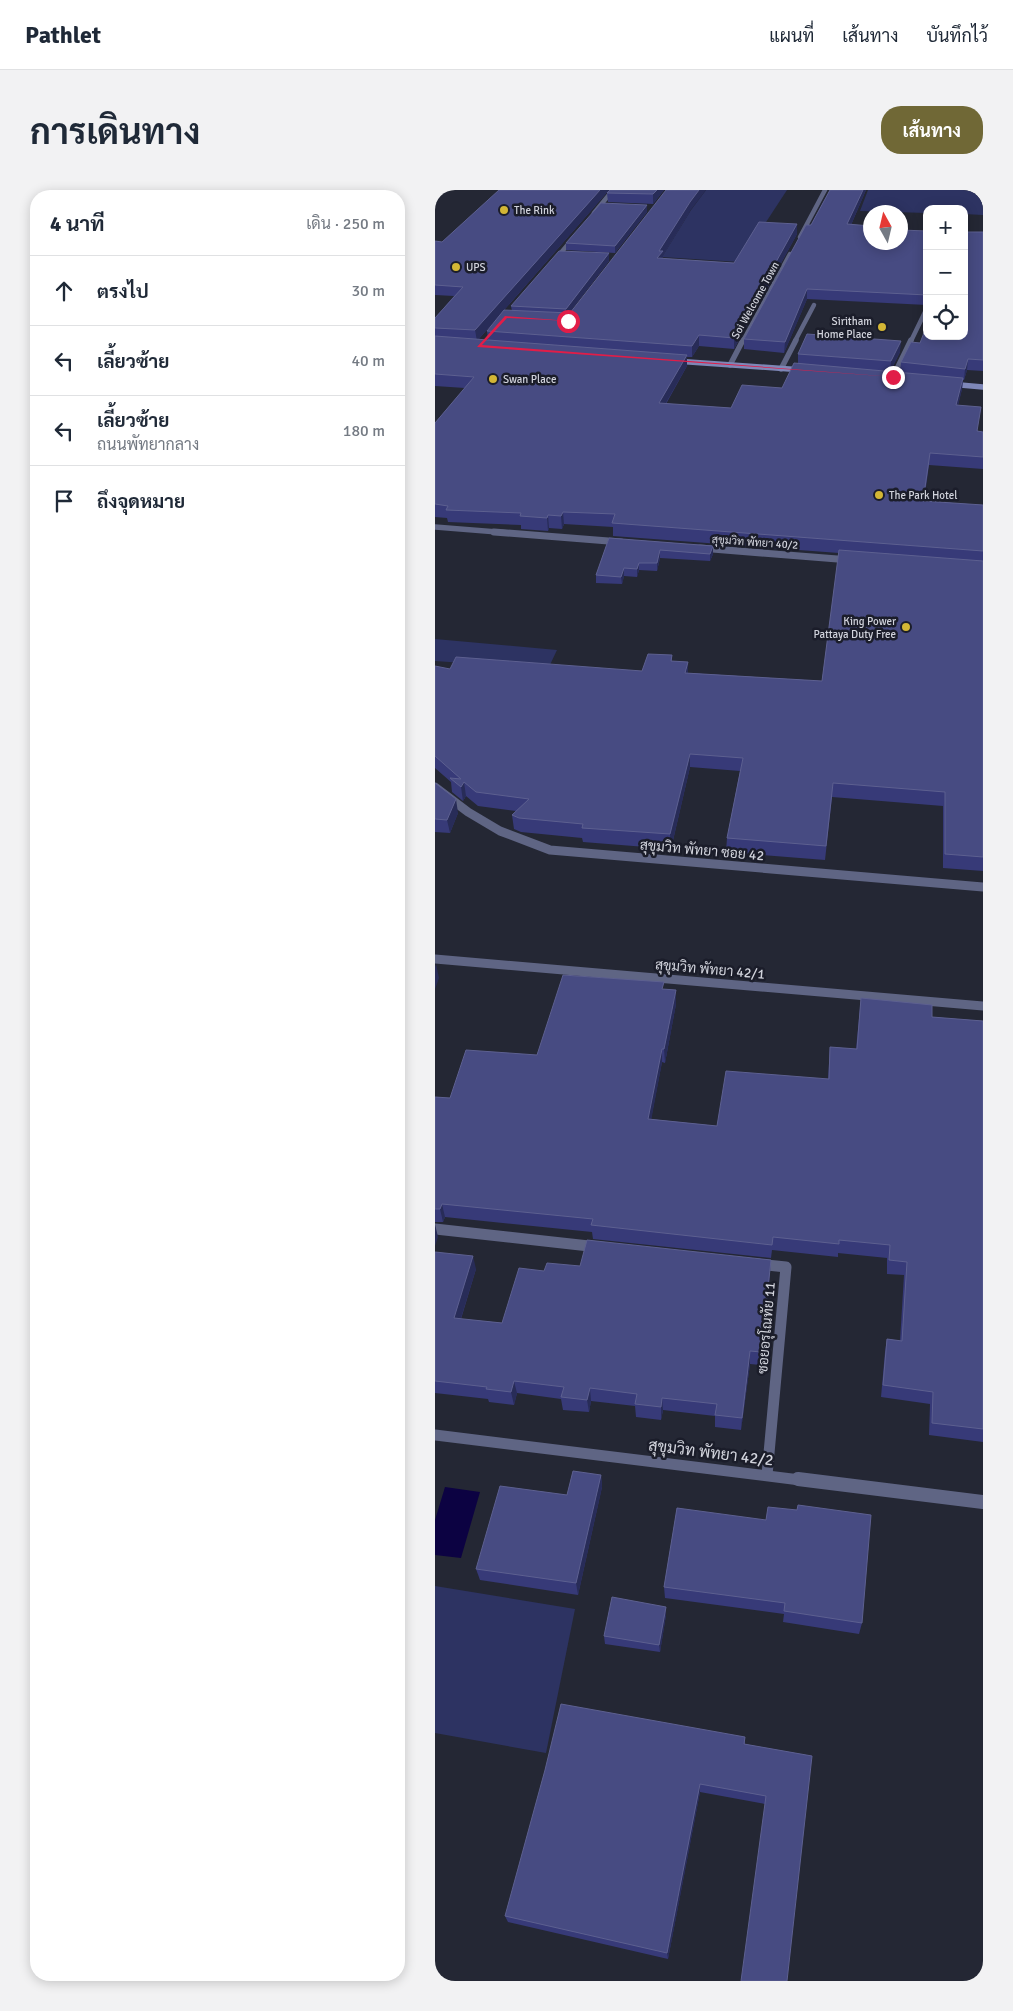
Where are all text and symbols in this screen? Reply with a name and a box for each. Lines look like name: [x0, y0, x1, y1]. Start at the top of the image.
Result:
text: Pathlet: [25, 20, 101, 50]
text: แผนที่: [769, 25, 814, 47]
text: เส้นทาง: [842, 25, 898, 47]
text: บันทึกไว้: [926, 25, 988, 47]
button: เส้นทาง: [881, 106, 983, 154]
text: การเดินทาง: [30, 111, 200, 154]
marker: The Rink: [498, 204, 510, 216]
place label: The Rink: [514, 204, 555, 217]
north arrow: [863, 205, 908, 250]
map controls: [923, 205, 968, 340]
button: +: [923, 205, 968, 250]
text: 4 นาที: [50, 211, 105, 237]
text: เดิน · 250 m: [306, 214, 385, 234]
button: −: [923, 250, 968, 295]
street label: Soi Welcome Town: [729, 259, 782, 341]
marker: UPS: [450, 261, 462, 273]
place label: UPS: [466, 261, 486, 274]
icon: ahead: [50, 277, 78, 305]
text: ตรงไป: [97, 280, 149, 304]
text: 30 m: [351, 281, 385, 301]
button: locate: [923, 295, 968, 340]
route start: [557, 310, 580, 333]
place label: Siritham Home Place: [817, 315, 872, 341]
marker: Siritham Home Place: [876, 321, 888, 333]
icon: left: [50, 347, 78, 375]
text: เลี้ยวซ้าย: [97, 350, 169, 374]
text: 40 m: [351, 351, 385, 371]
route end: [882, 366, 905, 389]
marker: Swan Place: [487, 373, 499, 385]
place label: Swan Place: [503, 373, 556, 386]
text: เลี้ยวซ้าย: [97, 409, 169, 433]
icon: left: [50, 417, 78, 445]
text: 180 m: [343, 421, 385, 441]
text: ถนนพัทยากลาง: [97, 435, 199, 455]
icon: arrive: [50, 487, 78, 515]
marker: The Park Hotel: [873, 489, 885, 501]
place label: The Park Hotel: [889, 489, 957, 502]
text: ถึงจุดหมาย: [97, 490, 185, 514]
street label: สุขุมวิท พัทยา 40/2: [711, 532, 799, 554]
place label: King Power Pattaya Duty Free: [813, 615, 896, 641]
marker: King Power Pattaya Duty Free: [900, 621, 912, 633]
street label: สุขุมวิท พัทยา ซอย 42: [639, 837, 765, 865]
street label: สุขุมวิท พัทยา 42/1: [654, 956, 766, 984]
street label: ซอยอรุโณทัย 11: [754, 1281, 780, 1375]
street label: สุขุมวิท พัทยา 42/2: [647, 1434, 775, 1472]

